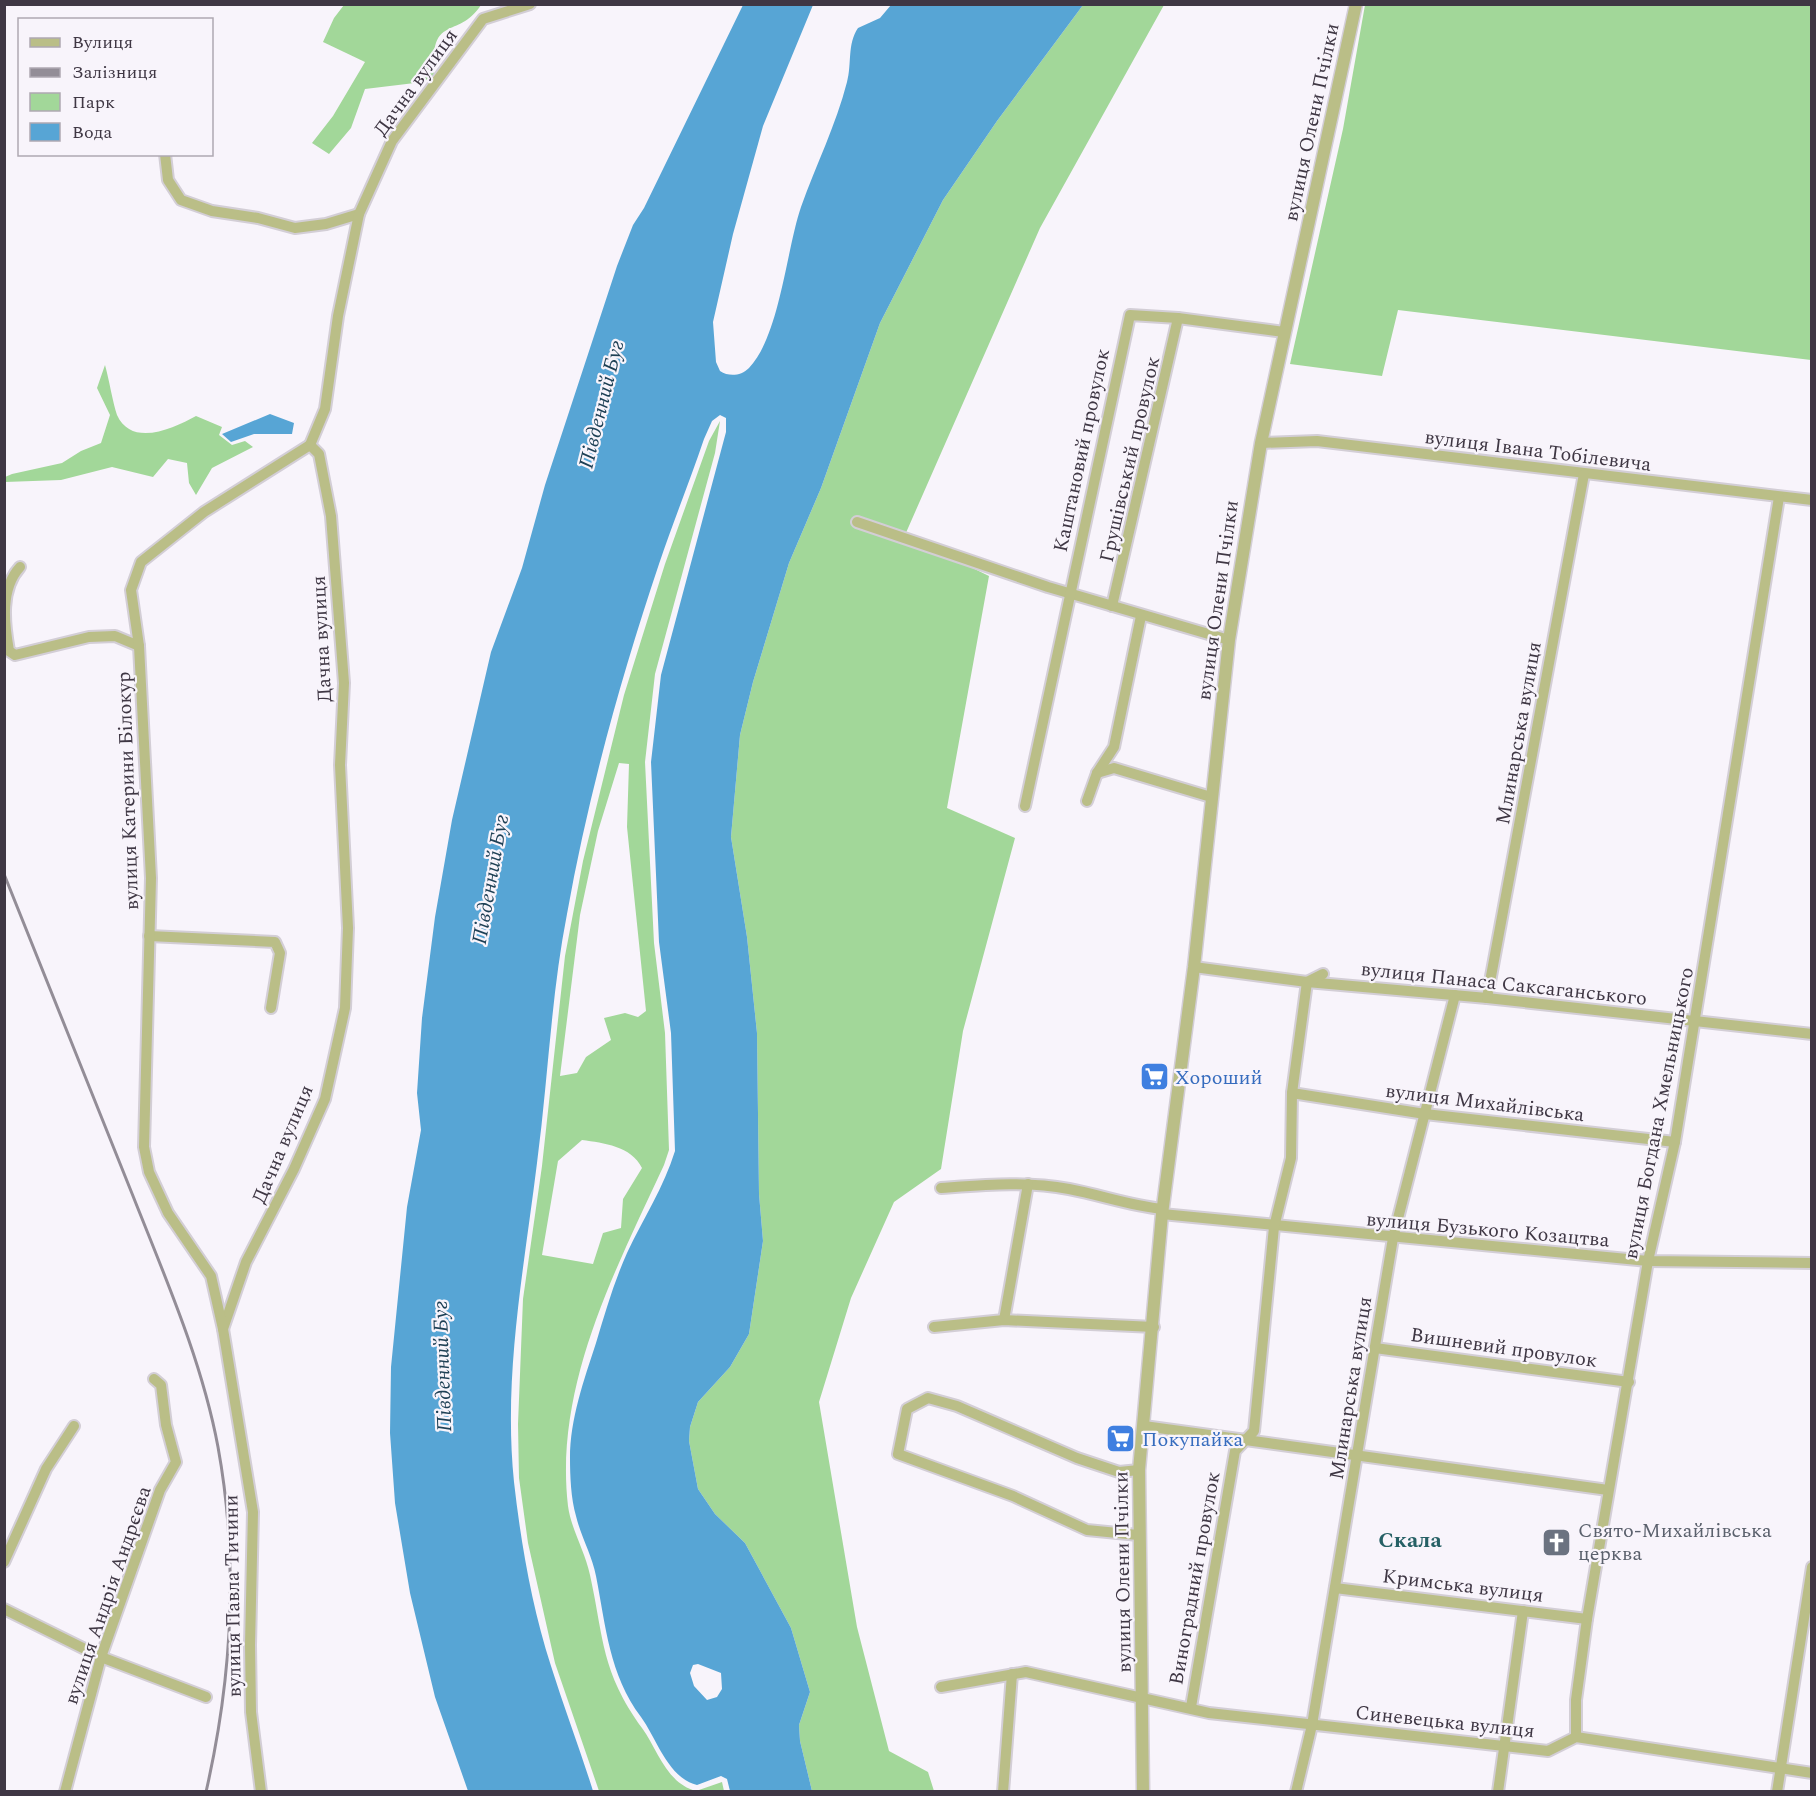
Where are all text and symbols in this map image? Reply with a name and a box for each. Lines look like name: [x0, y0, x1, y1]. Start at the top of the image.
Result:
legend: [18, 18, 213, 156]
street label: вулиця Олени Пчілки: [1276, 20, 1348, 224]
street label: Дачна вулиця: [366, 22, 465, 143]
text: Вулиця: [72, 29, 133, 56]
text: Залізниця: [72, 59, 157, 86]
text: Парк: [72, 89, 115, 116]
text: Вода: [72, 119, 112, 146]
water label: Південний Буг: [571, 337, 633, 472]
street label: Каштановий провулок: [1046, 346, 1118, 555]
street label: Грушівський провулок: [1092, 353, 1168, 565]
street label: вулиця Івана Тобілевича: [1423, 422, 1653, 480]
street label: вулиця Олени Пчілки: [1189, 498, 1247, 702]
street label: Дачна вулиця: [304, 575, 340, 703]
street label: Млинарська вулиця: [1488, 639, 1550, 827]
street label: вулиця Катерини Білокур: [109, 671, 147, 911]
water label: Південний Буг: [464, 812, 518, 947]
street label: вулиця Панаса Саксаганського: [1359, 954, 1648, 1014]
street label: вулиця Богдана Хмельницького: [1616, 965, 1702, 1262]
supermarket icon: Хороший: [1138, 1061, 1170, 1093]
place label: Хороший: [1175, 1063, 1263, 1093]
street label: вулиця Михайлівська: [1384, 1076, 1586, 1130]
street label: Дачна вулиця: [244, 1080, 321, 1209]
street label: вулиця Бузького Козацтва: [1365, 1204, 1611, 1256]
street label: Млинарська вулиця: [1322, 1294, 1380, 1482]
water label: Південний Буг: [425, 1300, 461, 1432]
street label: Вишневий провулок: [1409, 1320, 1599, 1376]
supermarket icon: Покупайка: [1105, 1423, 1137, 1455]
place label: Покупайка: [1142, 1425, 1243, 1455]
street label: Виноградний провулок: [1161, 1469, 1229, 1687]
street label: вулиця Олени Пчілки: [1106, 1471, 1140, 1673]
street label: вулиця Андрія Андрєєва: [56, 1482, 160, 1709]
street label: вулиця Павла Тичини: [216, 1494, 250, 1698]
place label: Свято-Михайлівська церква: [1578, 1516, 1772, 1569]
district label: Скала: [1378, 1524, 1442, 1557]
church icon: Свято-Михайлівська церква: [1541, 1526, 1573, 1558]
street label: Кримська вулиця: [1381, 1561, 1545, 1611]
street label: Синевецька вулиця: [1354, 1698, 1536, 1746]

